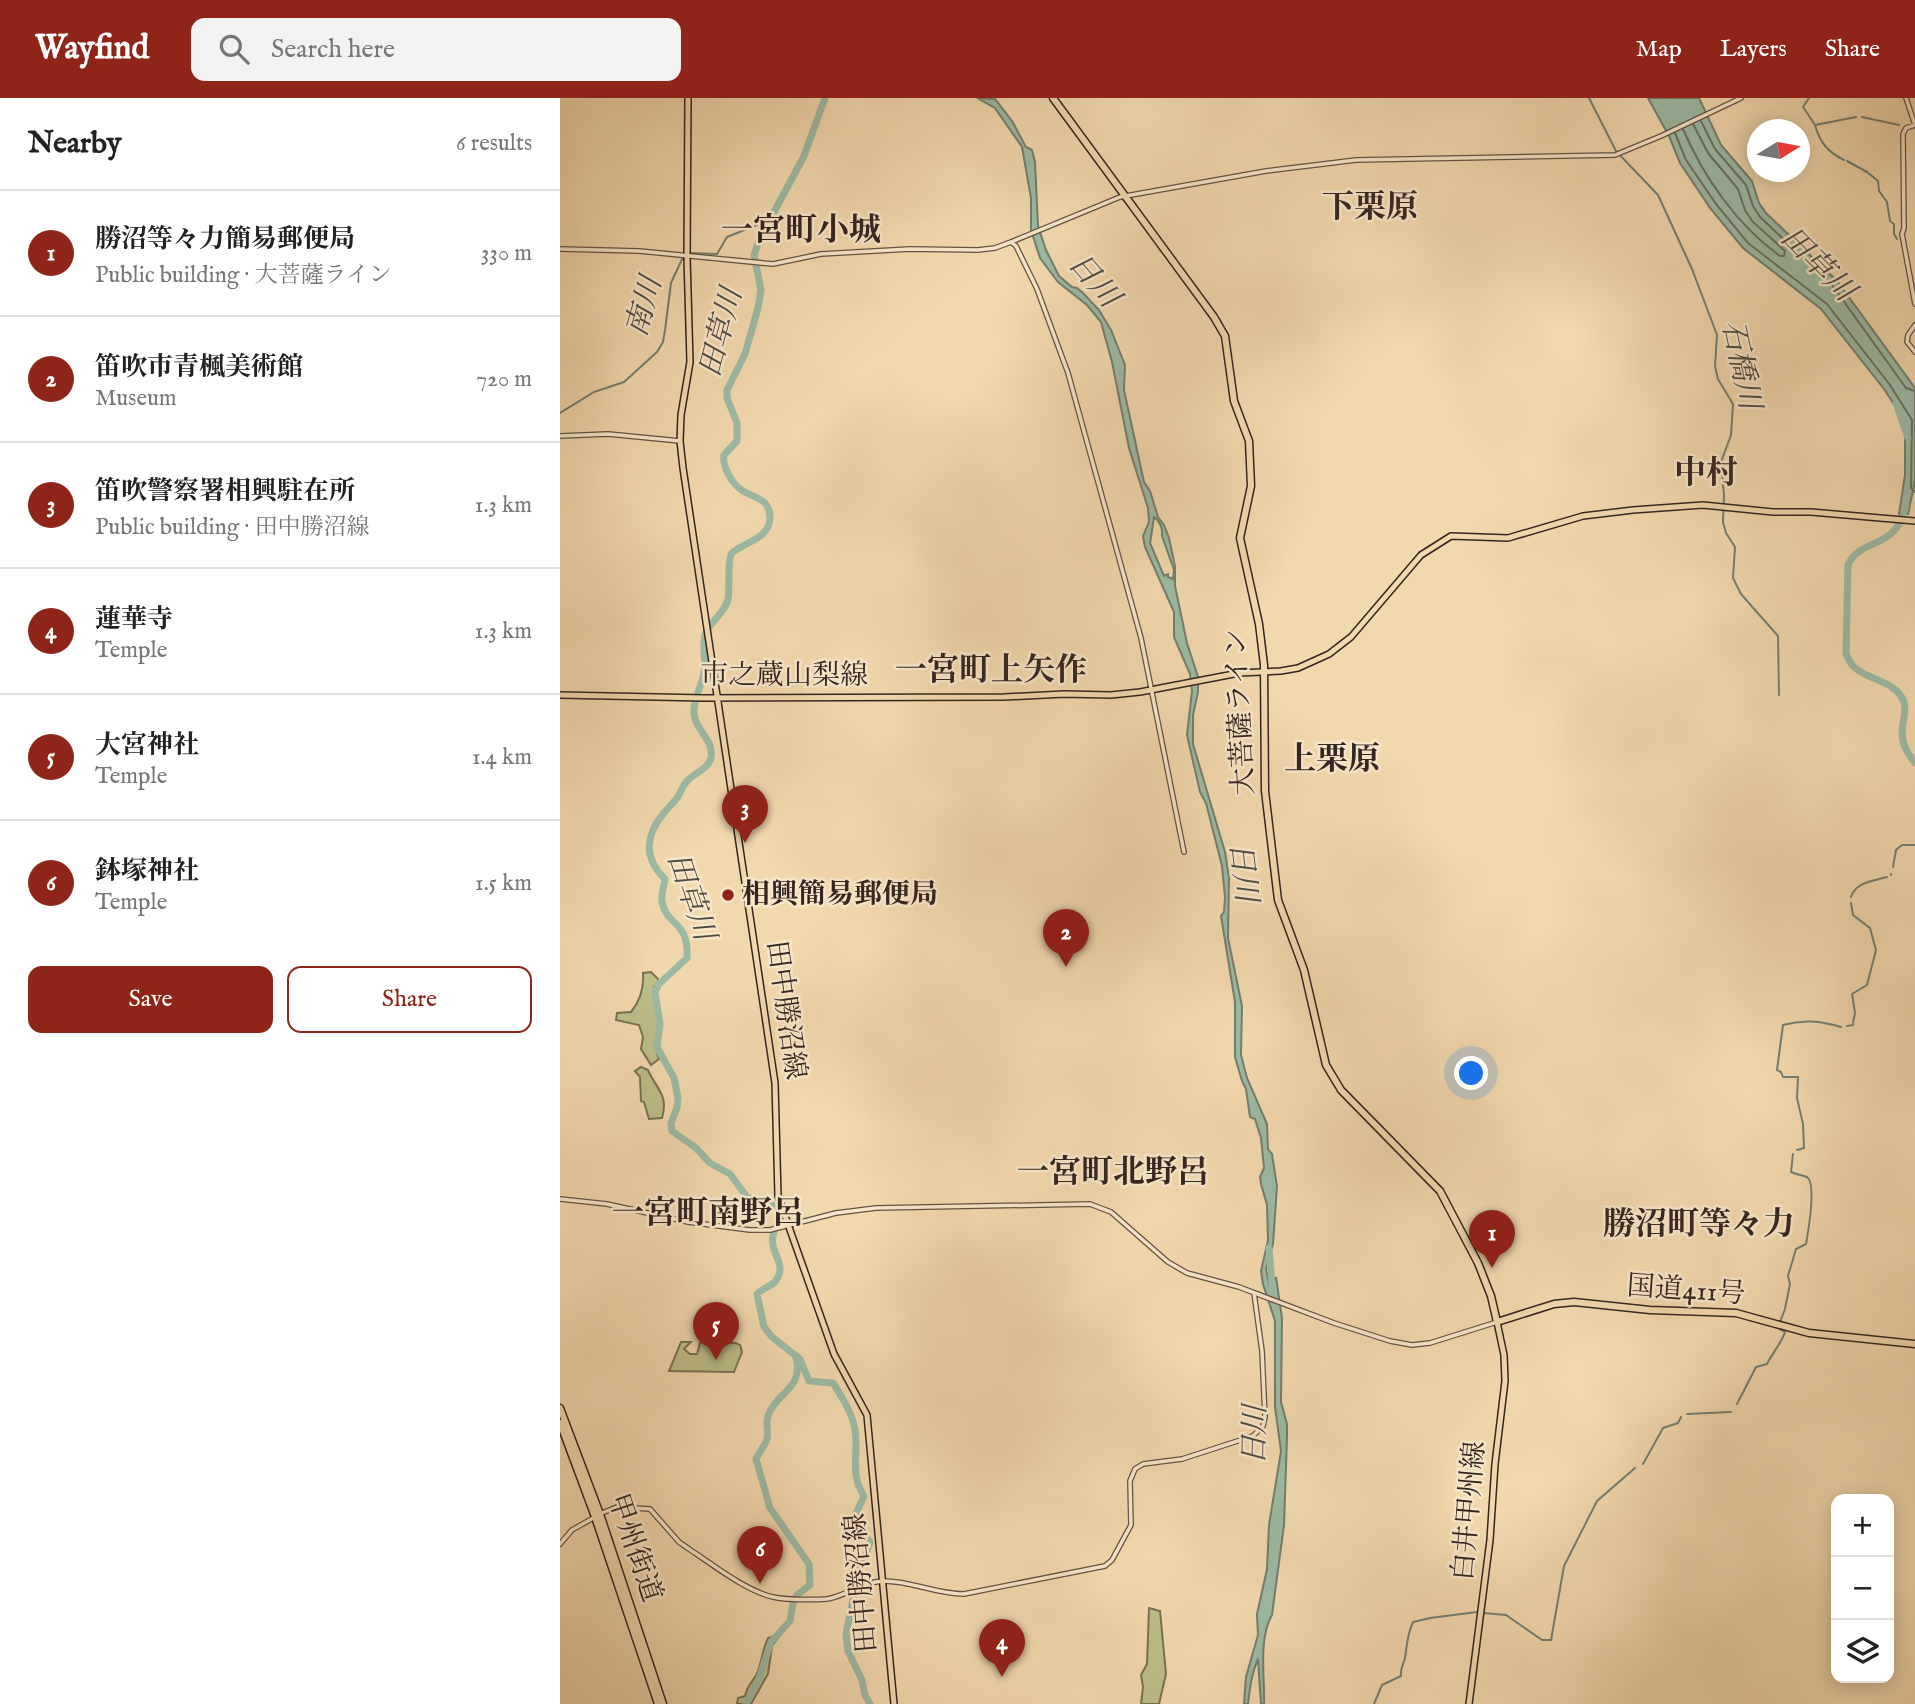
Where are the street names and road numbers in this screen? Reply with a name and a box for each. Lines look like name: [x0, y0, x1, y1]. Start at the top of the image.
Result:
street label: 大菩薩ライン: [1219, 628, 1263, 796]
street label: 市之蔵山梨線: [700, 659, 868, 694]
street label: 田中勝沼線: [758, 938, 812, 1082]
street label: 国道411号: [1626, 1269, 1746, 1313]
street label: 白井甲州線: [1446, 1440, 1494, 1582]
street label: 甲州街道: [599, 1489, 669, 1607]
street label: 田中勝沼線: [838, 1512, 886, 1654]

